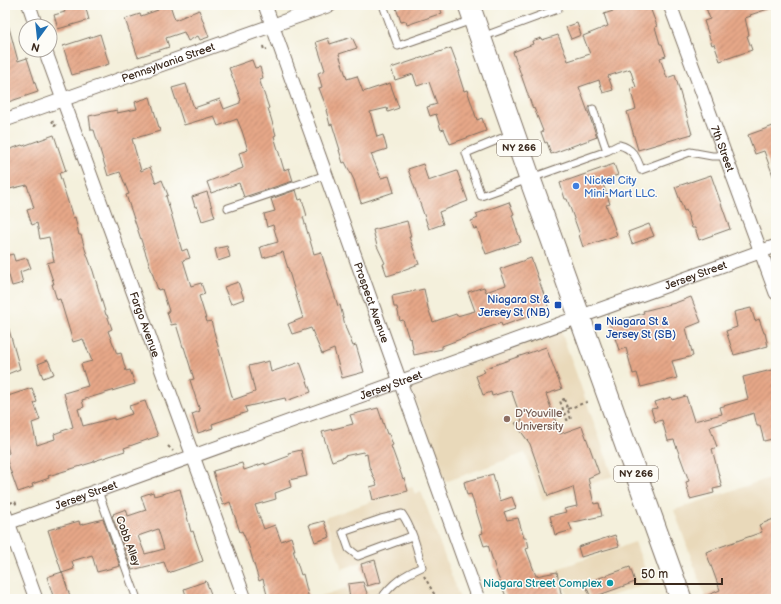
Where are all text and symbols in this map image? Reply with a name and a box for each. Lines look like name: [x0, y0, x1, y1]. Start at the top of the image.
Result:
north arrow: [18, 18, 58, 58]
text: N: [30, 40, 41, 55]
street label: Pennsylvania Street: [120, 40, 217, 85]
street label: 7th Street: [708, 124, 737, 174]
road number: NY 266: [497, 140, 541, 156]
place label: Nickel City Mini-Mart LLC.: [584, 174, 657, 200]
marker: Nickel City Mini-Mart LLC.: [571, 181, 581, 191]
street label: Jersey Street: [663, 258, 729, 292]
street label: Prospect Avenue: [351, 260, 392, 345]
street label: Fargo Avenue: [127, 290, 163, 359]
place label: Niagara St & Jersey St (NB): [478, 293, 550, 319]
marker: Niagara St & Jersey St (NB): [553, 300, 563, 310]
place label: Niagara St & Jersey St (SB): [606, 315, 676, 341]
marker: Niagara St & Jersey St (SB): [593, 322, 603, 332]
street label: Jersey Street: [358, 368, 424, 402]
place label: D'Youville University: [515, 407, 563, 433]
marker: D'Youville University: [502, 414, 512, 424]
road number: NY 266: [614, 466, 658, 482]
street label: Jersey Street: [53, 477, 119, 512]
street label: Cobb Alley: [113, 514, 143, 568]
scale bar: [635, 560, 722, 586]
text: 50 m: [641, 567, 668, 582]
place label: Niagara Street Complex: [483, 577, 602, 590]
marker: Niagara Street Complex: [605, 578, 615, 588]

